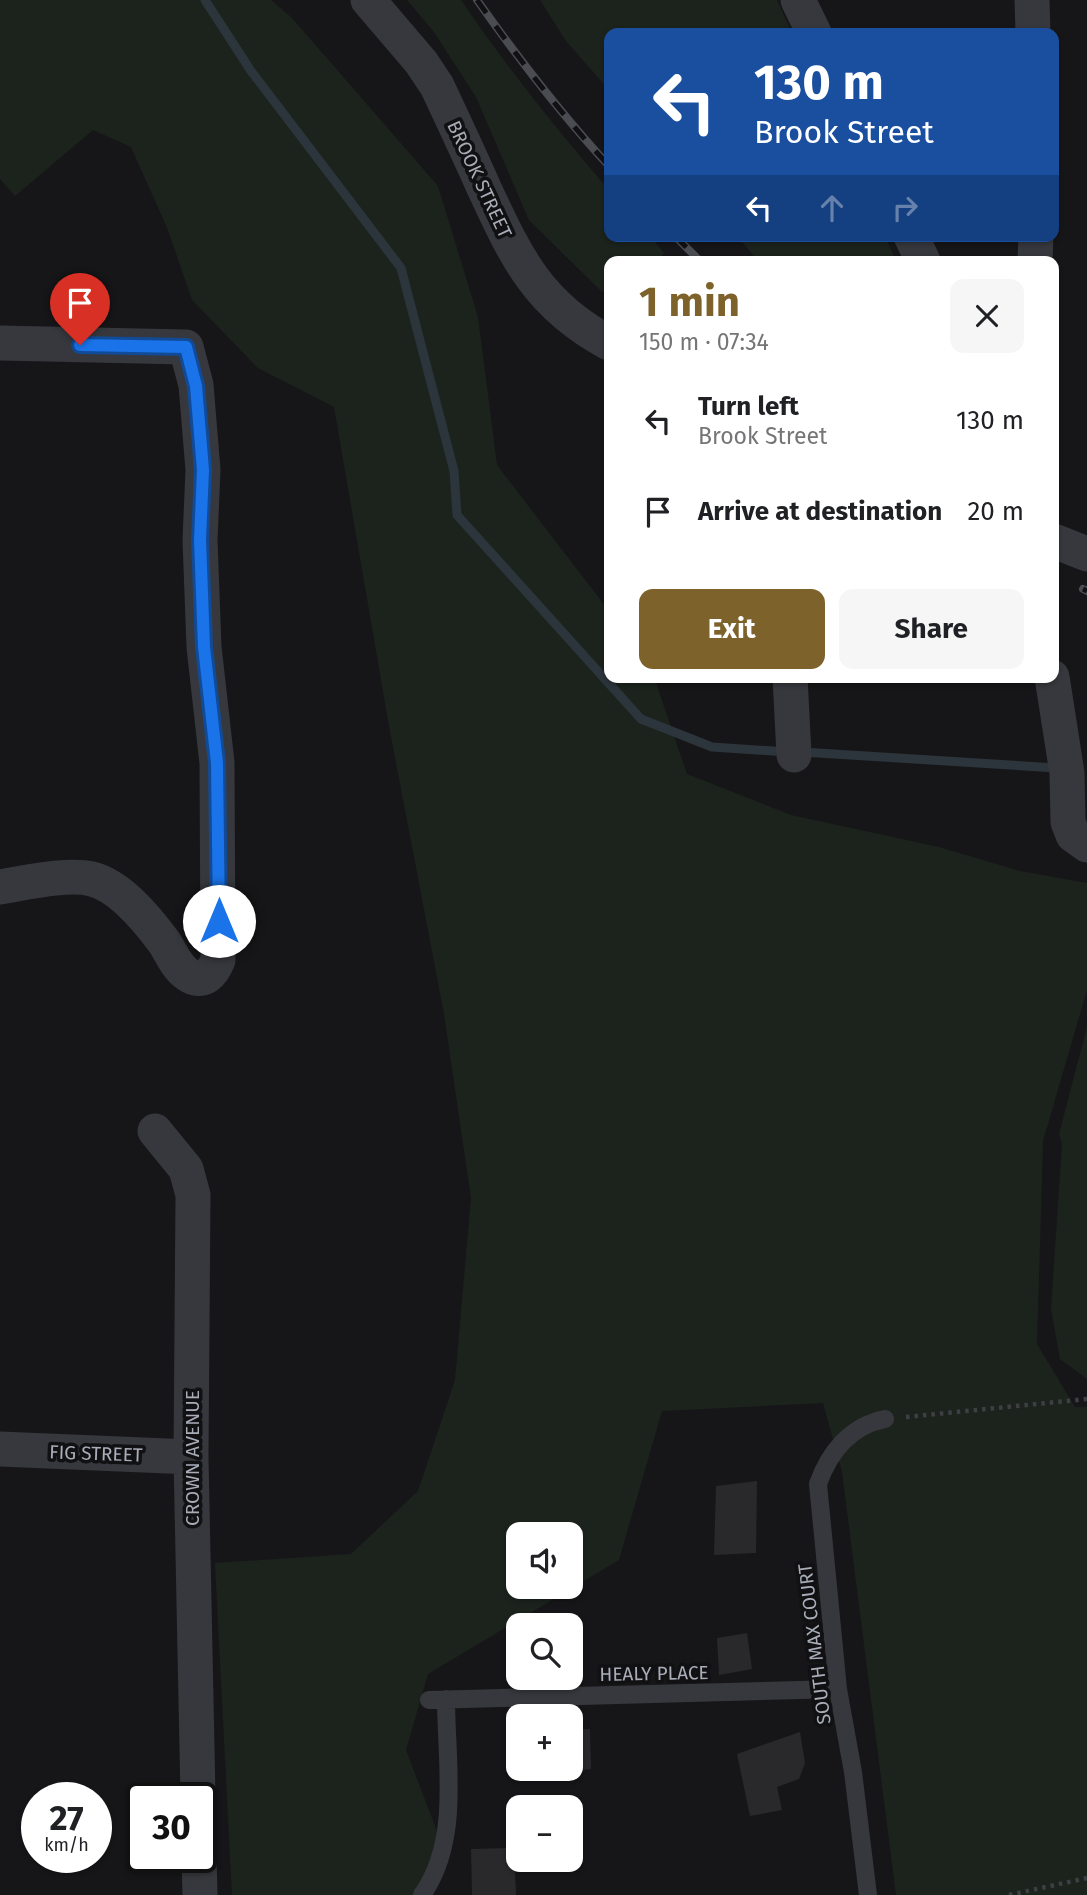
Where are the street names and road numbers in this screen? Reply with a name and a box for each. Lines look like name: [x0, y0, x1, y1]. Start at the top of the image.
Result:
street label: BROOK STREET: [442, 117, 517, 242]
street label: CROWN AVENUE: [181, 1390, 204, 1526]
street label: FIG STREET: [49, 1440, 143, 1467]
street label: SOUTH MAX COURT: [793, 1562, 836, 1726]
street label: HEALY PLACE: [599, 1661, 709, 1686]

